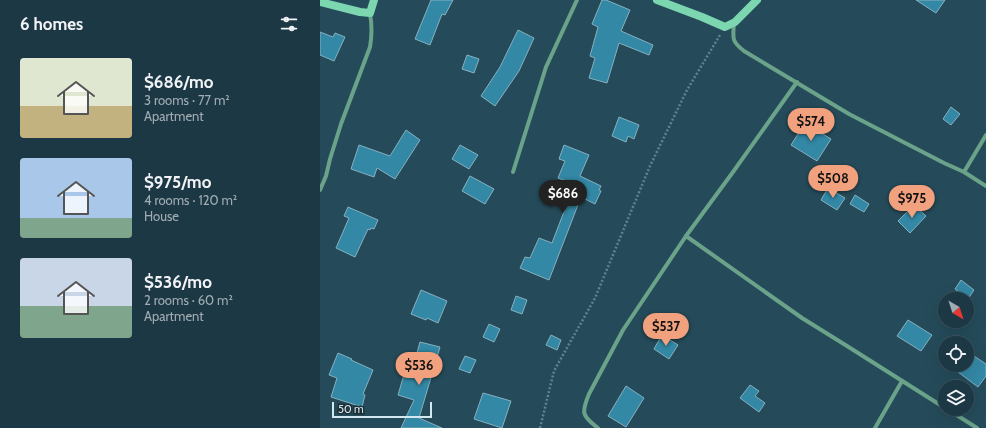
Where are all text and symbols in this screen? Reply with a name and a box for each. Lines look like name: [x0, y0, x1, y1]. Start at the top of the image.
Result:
icon: filters: [278, 13, 300, 35]
text: 6 homes: [20, 14, 83, 34]
text: $686/mo: [144, 72, 213, 92]
icon: home: [52, 74, 100, 122]
text: 3 rooms · 77 m²: [144, 92, 230, 108]
text: Apartment: [144, 108, 204, 124]
pin: $574: [787, 108, 835, 142]
text: $574: [797, 113, 825, 129]
pin: $508: [809, 165, 857, 199]
text: $508: [817, 170, 849, 186]
text: $975/mo: [144, 172, 211, 192]
icon: home: [52, 174, 100, 222]
pin: $686: [539, 180, 587, 214]
text: $686: [548, 185, 578, 201]
pin: $975: [888, 185, 936, 219]
text: $975: [898, 190, 926, 206]
text: 4 rooms · 120 m²: [144, 192, 237, 208]
text: House: [144, 208, 179, 224]
text: $536/mo: [144, 272, 212, 292]
icon: home: [52, 274, 100, 322]
text: 2 rooms · 60 m²: [144, 292, 233, 308]
north arrow: [938, 292, 974, 328]
map controls: [938, 292, 974, 416]
text: Apartment: [144, 308, 204, 324]
pin: $537: [642, 313, 690, 347]
text: $537: [652, 318, 680, 334]
button: locate: [938, 336, 974, 372]
pin: $536: [395, 352, 443, 386]
text: $536: [405, 357, 433, 373]
button: layers: [938, 380, 974, 416]
scale bar: [332, 400, 432, 419]
text: 50 m: [338, 402, 364, 416]

